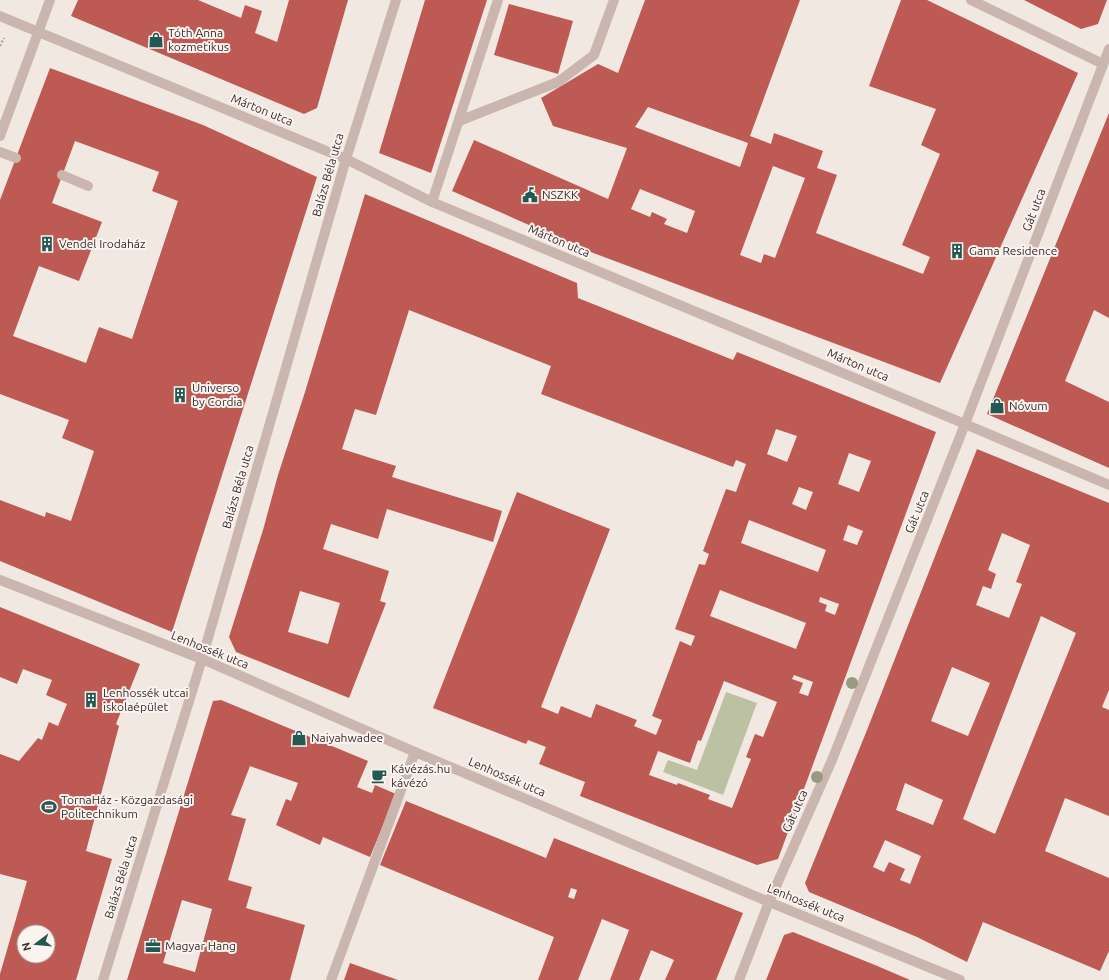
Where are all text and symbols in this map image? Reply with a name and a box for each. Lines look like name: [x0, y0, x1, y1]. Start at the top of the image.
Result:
place label: Tóth Anna kozmetikus: [168, 26, 229, 53]
shop icon: Tóth Anna kozmetikus: [147, 31, 165, 49]
street label: Márton utca: [229, 91, 295, 128]
street label: Balázs Béla utca: [309, 132, 346, 218]
public building icon: NSZKK: [521, 186, 539, 204]
street label: Gát utca: [1019, 187, 1048, 233]
place label: NSZKK: [542, 188, 579, 201]
street label: Márton utca: [526, 222, 592, 259]
building icon: Vendel Irodaház: [38, 235, 56, 253]
place label: Vendel Irodaház: [59, 237, 146, 250]
building icon: Gama Residence: [948, 242, 966, 260]
place label: Gama Residence: [969, 244, 1057, 257]
street label: Márton utca: [825, 346, 891, 383]
place label: Universo by Cordia: [192, 381, 243, 408]
building icon: Universo by Cordia: [171, 386, 189, 404]
shop icon: Nóvum: [988, 397, 1006, 415]
place label: Nóvum: [1009, 399, 1048, 412]
street label: Balázs Béla utca: [219, 444, 256, 530]
street label: Gát utca: [902, 489, 931, 535]
street label: Lenhossék utca: [169, 628, 251, 671]
place label: Lenhossék utcai iskolaépület: [103, 686, 189, 713]
building icon: Lenhossék utcai iskolaépület: [82, 691, 100, 709]
shop icon: Naiyahwadee: [290, 729, 308, 747]
place label: Naiyahwadee: [311, 731, 383, 744]
street label: Lenhossék utca: [467, 754, 548, 799]
place label: Kávézás.hu kávézó: [391, 762, 450, 789]
cafe icon: Kávézás.hu kávézó: [370, 767, 388, 785]
street label: Gát utca: [779, 788, 810, 834]
place label: TornaHáz - Közgazdasági Politechnikum: [61, 793, 193, 820]
sports icon: TornaHáz - Közgazdasági Politechnikum: [40, 798, 58, 816]
street label: Balázs Béla utca: [102, 834, 139, 920]
street label: Lenhossék utca: [765, 881, 847, 924]
north arrow: [16, 924, 56, 964]
office icon: Magyar Hang: [144, 937, 162, 955]
place label: Magyar Hang: [165, 939, 236, 952]
text: N: [19, 941, 33, 952]

